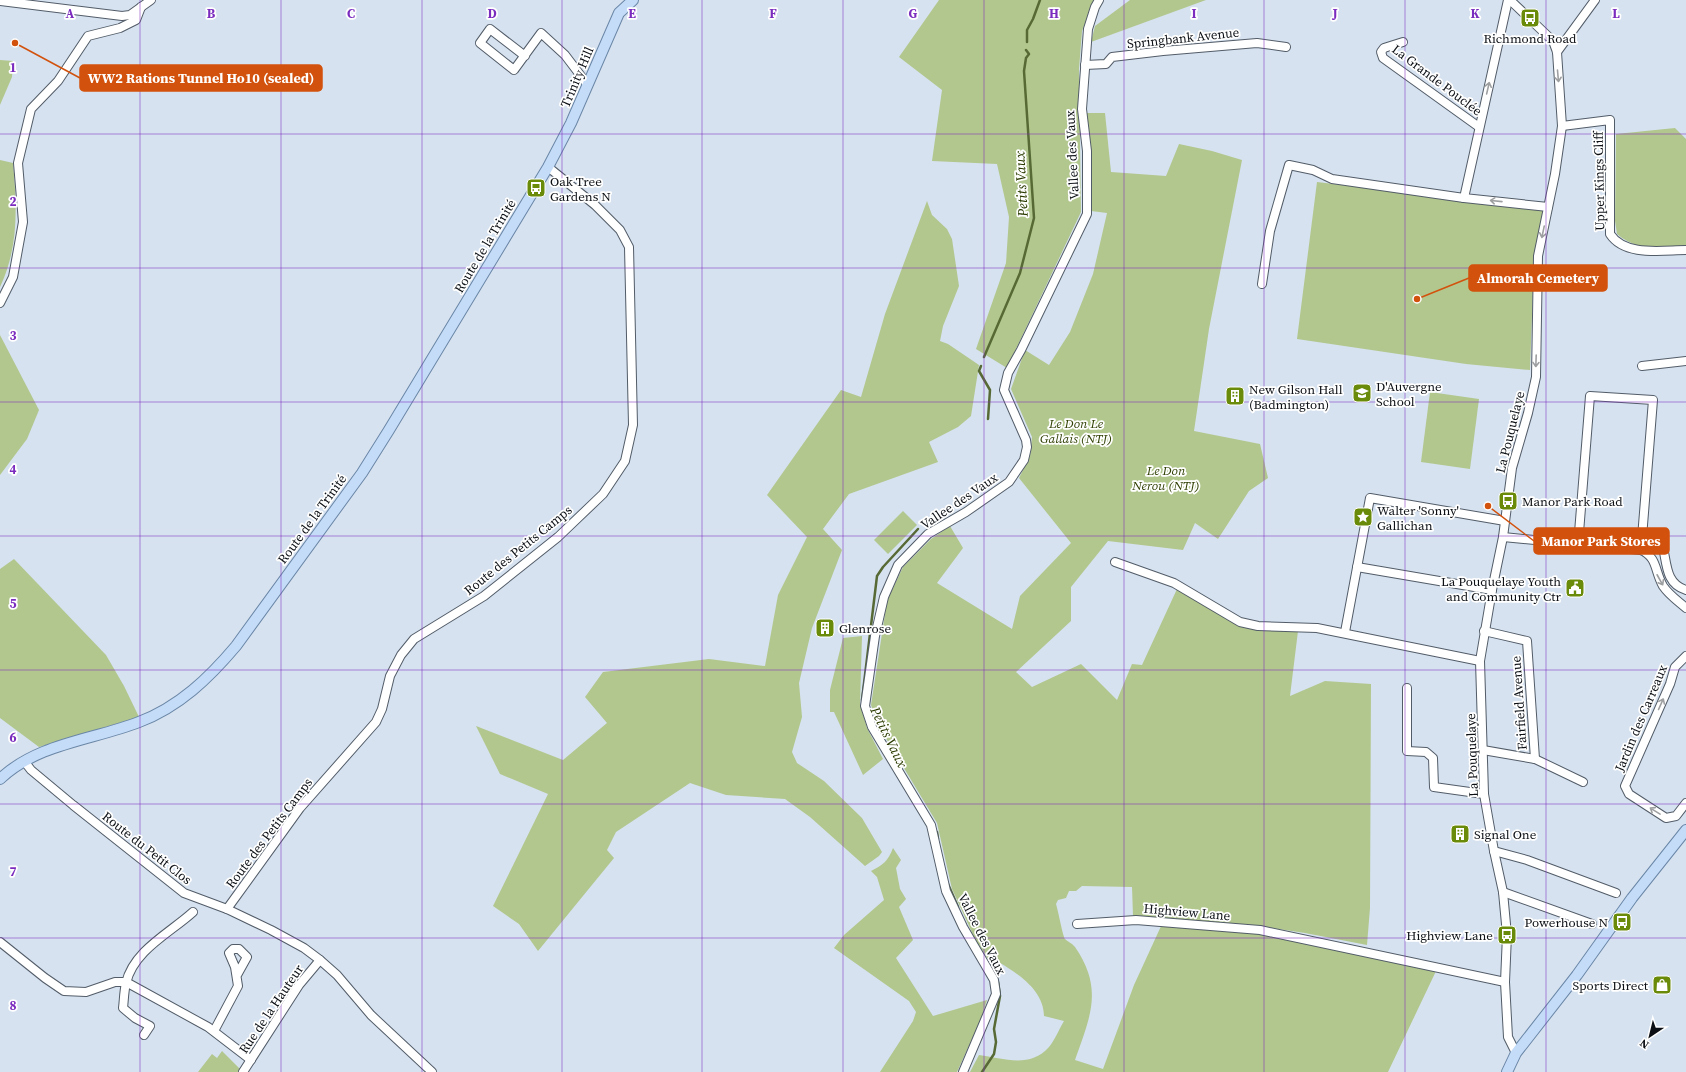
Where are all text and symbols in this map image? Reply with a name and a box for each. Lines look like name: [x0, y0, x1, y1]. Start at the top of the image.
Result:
text: A: [66, 5, 75, 22]
text: B: [207, 5, 216, 22]
text: C: [347, 5, 355, 22]
text: D: [487, 5, 497, 22]
text: E: [628, 5, 636, 22]
text: F: [769, 5, 777, 22]
text: G: [909, 5, 918, 22]
text: H: [1049, 5, 1059, 22]
text: I: [1191, 5, 1197, 22]
text: J: [1331, 5, 1338, 22]
text: K: [1470, 5, 1480, 22]
text: L: [1612, 5, 1620, 22]
bus stop icon: Richmond Road: [1519, 7, 1541, 29]
street label: Springbank Avenue: [1126, 24, 1240, 52]
place label: Richmond Road: [1484, 30, 1577, 47]
street label: La Grande Pouclée: [1389, 41, 1486, 120]
street label: Trinity Hill: [557, 44, 597, 110]
text: 1: [9, 59, 17, 76]
callout: WW2 Rations Tunnel Ho10 (sealed): [80, 65, 322, 91]
text: WW2 Rations Tunnel Ho10 (sealed): [88, 68, 314, 88]
one-way arrow: [1555, 69, 1562, 82]
one-way arrow: [1484, 82, 1492, 95]
street label: Vallee des Vaux: [1061, 110, 1083, 200]
street label: Upper Kings Cliff: [1590, 130, 1608, 231]
water label: Petits Vaux: [1009, 150, 1033, 218]
place label: Oak Tree Gardens N: [550, 173, 611, 205]
bus stop icon: Oak Tree Gardens N: [525, 177, 547, 199]
text: 2: [9, 193, 17, 210]
street label: Route de la Trinité: [450, 196, 520, 296]
one-way arrow: [1490, 197, 1503, 205]
one-way arrow: [1538, 225, 1546, 238]
callout: Almorah Cemetery: [1469, 265, 1607, 291]
text: Almorah Cemetery: [1477, 268, 1600, 288]
text: 3: [9, 327, 17, 344]
one-way arrow: [1532, 354, 1540, 367]
place label: D'Auvergne School: [1376, 378, 1442, 410]
place label: New Gilson Hall (Badmington): [1249, 381, 1343, 413]
school or university icon: D'Auvergne School: [1351, 382, 1373, 404]
building icon: New Gilson Hall (Badmington): [1224, 385, 1246, 407]
street label: La Pouquelaye: [1492, 389, 1528, 475]
park label: Le Don Le Gallais (NTJ): [1040, 415, 1112, 447]
text: 4: [9, 461, 17, 478]
park label: Le Don Nerou (NTJ): [1131, 462, 1200, 494]
street label: Vallee des Vaux: [917, 469, 1001, 533]
street label: Route de la Trinité: [274, 471, 350, 567]
bus stop icon: Manor Park Road: [1497, 490, 1519, 512]
place label: Manor Park Road: [1522, 493, 1623, 510]
street label: Route des Petits Camps: [461, 501, 576, 599]
place label: Walter 'Sonny' Gallichan: [1377, 502, 1459, 534]
place icon: Walter 'Sonny' Gallichan: [1352, 506, 1374, 528]
callout: Manor Park Stores: [1534, 528, 1669, 554]
text: Manor Park Stores: [1541, 531, 1661, 551]
place label: La Pouquelaye Youth and Community Ctr: [1441, 573, 1561, 605]
one-way arrow: [1657, 574, 1664, 586]
public building icon: La Pouquelaye Youth and Community Ctr: [1564, 577, 1586, 599]
text: 5: [9, 595, 17, 612]
building icon: Glenrose: [814, 617, 836, 639]
place label: Glenrose: [839, 620, 891, 637]
street label: Fairfield Avenue: [1507, 655, 1531, 751]
street label: Jardin des Carreaux: [1610, 662, 1671, 775]
one-way arrow: [1658, 698, 1666, 710]
water label: Petits Vaux: [865, 702, 913, 772]
street label: La Pouquelaye: [1462, 713, 1482, 797]
text: 6: [9, 729, 17, 746]
street label: Route des Petits Camps: [222, 774, 316, 892]
one-way arrow: [1650, 807, 1661, 815]
street label: Route du Petit Clos: [99, 808, 195, 888]
building icon: Signal One: [1449, 823, 1471, 845]
place label: Signal One: [1474, 826, 1537, 843]
text: 7: [9, 863, 17, 880]
street label: Vallee des Vaux: [954, 890, 1010, 978]
street label: Highview Lane: [1143, 900, 1231, 924]
bus stop icon: Powerhouse N: [1611, 911, 1633, 933]
place label: Powerhouse N: [1525, 914, 1608, 931]
bus stop icon: Highview Lane: [1496, 924, 1518, 946]
place label: Highview Lane: [1406, 927, 1493, 944]
street label: Rue de la Hauteur: [235, 961, 307, 1057]
shop icon: Sports Direct: [1651, 974, 1673, 996]
place label: Sports Direct: [1572, 977, 1649, 994]
text: 8: [9, 997, 17, 1014]
north arrow: [1630, 1016, 1670, 1056]
text: N: [1637, 1035, 1652, 1052]

